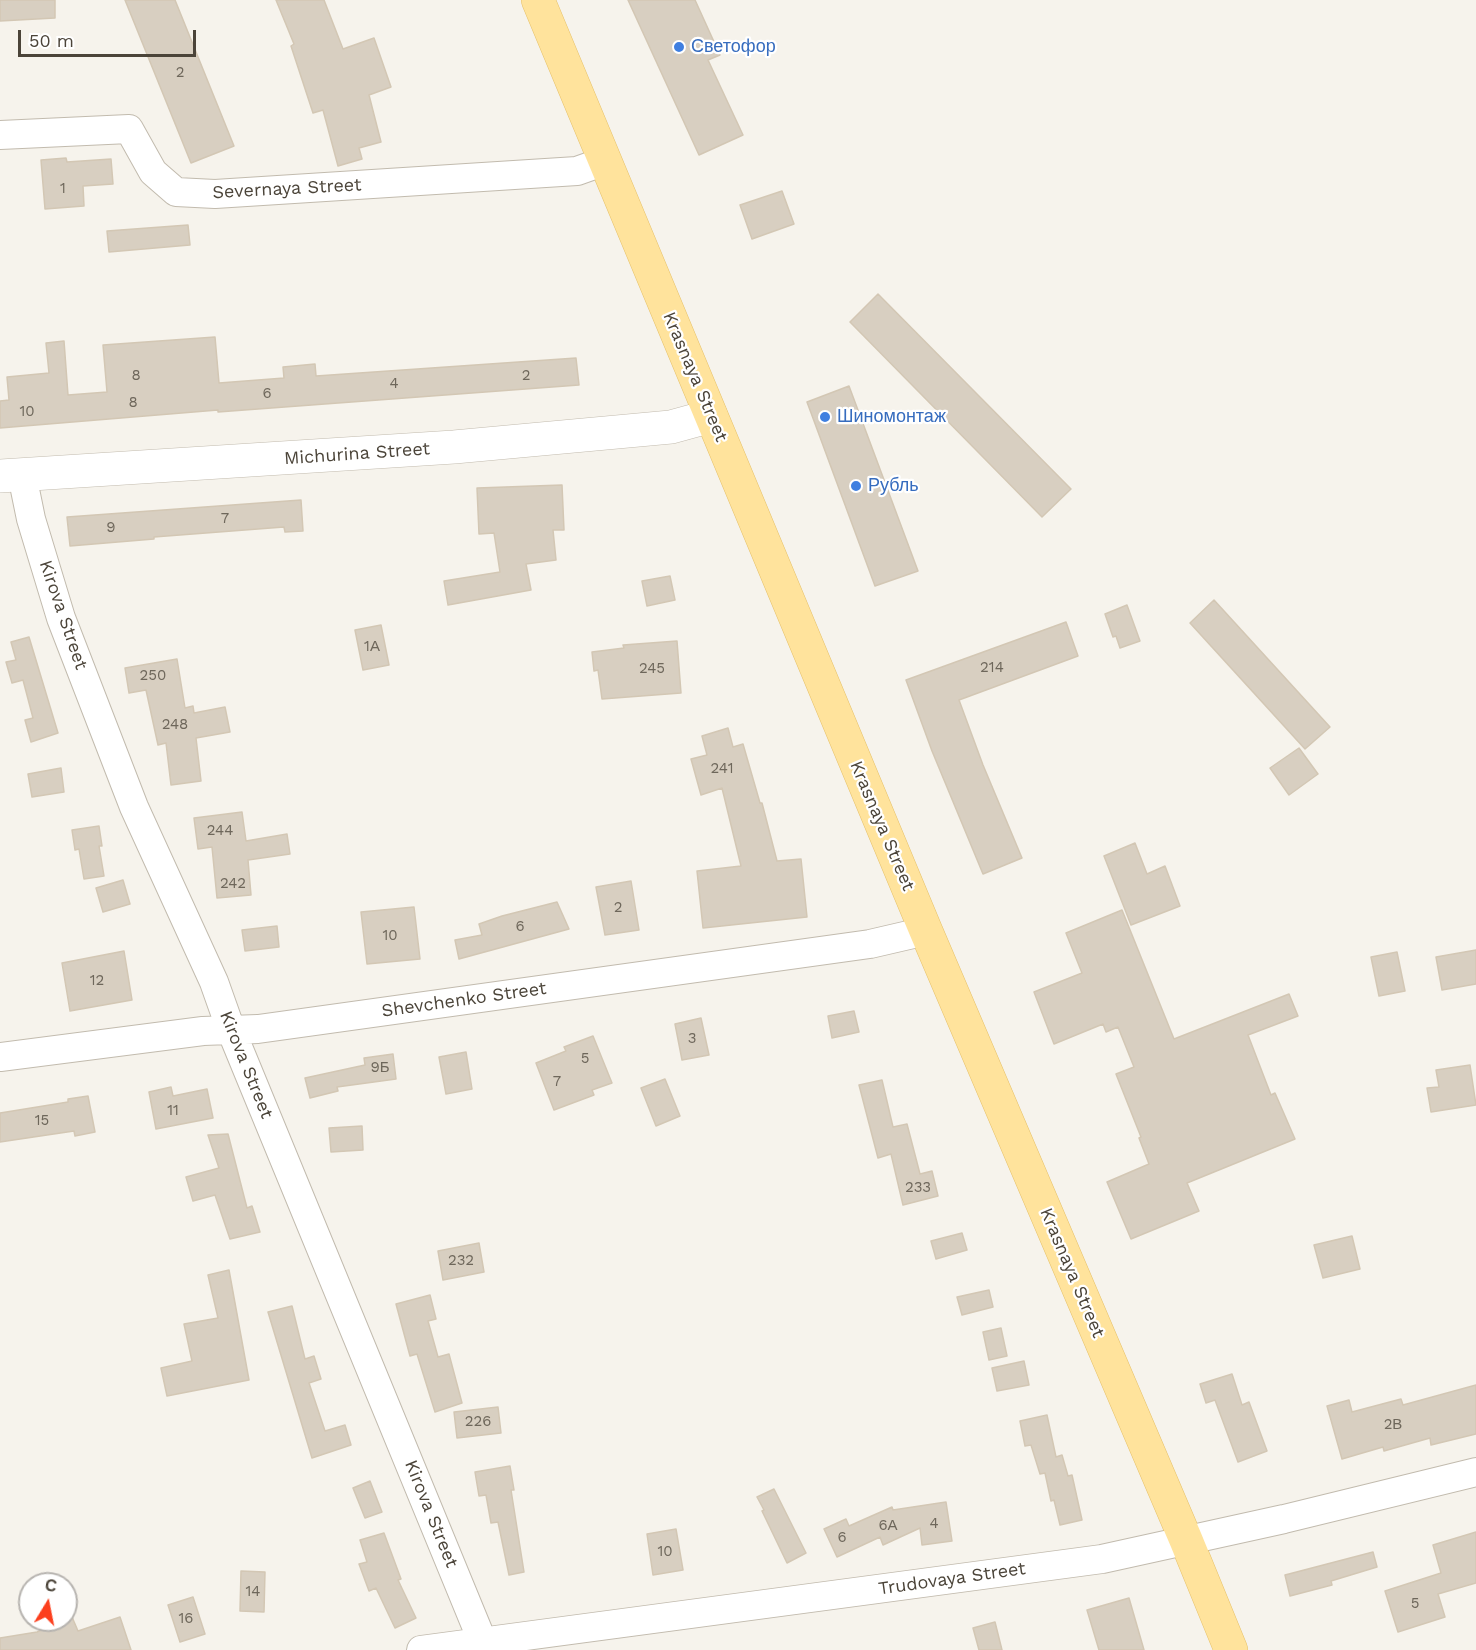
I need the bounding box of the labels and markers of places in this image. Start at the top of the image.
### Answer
place label: Светофор [691,36,776,58]
marker: Светофор [672,40,686,54]
place label: Шиномонтаж [837,406,946,428]
marker: Шиномонтаж [818,410,832,424]
place label: Рубль [868,475,919,497]
marker: Рубль [849,479,863,493]

